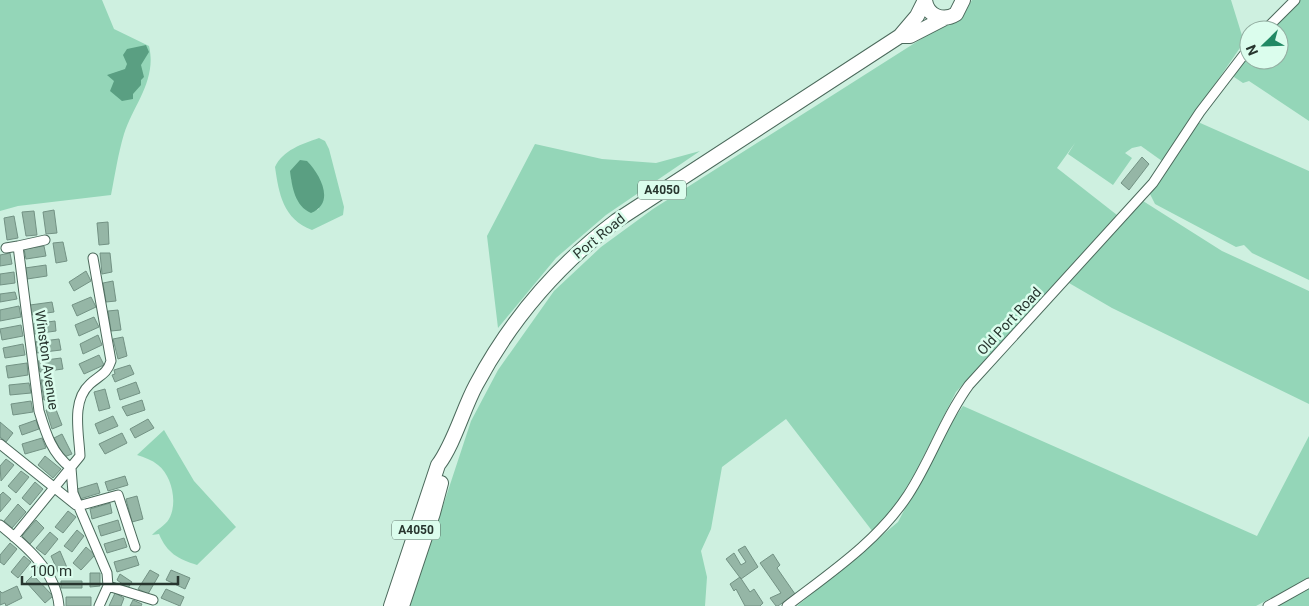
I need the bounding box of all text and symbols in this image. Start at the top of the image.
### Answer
north arrow [1239,20,1289,70]
text: N [1243,42,1261,58]
road number: A4050 [638,180,686,200]
street label: Port Road [570,210,628,262]
street label: Old Port Road [974,284,1044,358]
street label: Winston Avenue [32,309,62,411]
road number: A4050 [392,520,440,540]
scale bar [22,554,179,586]
text: 100 m [30,562,72,580]

